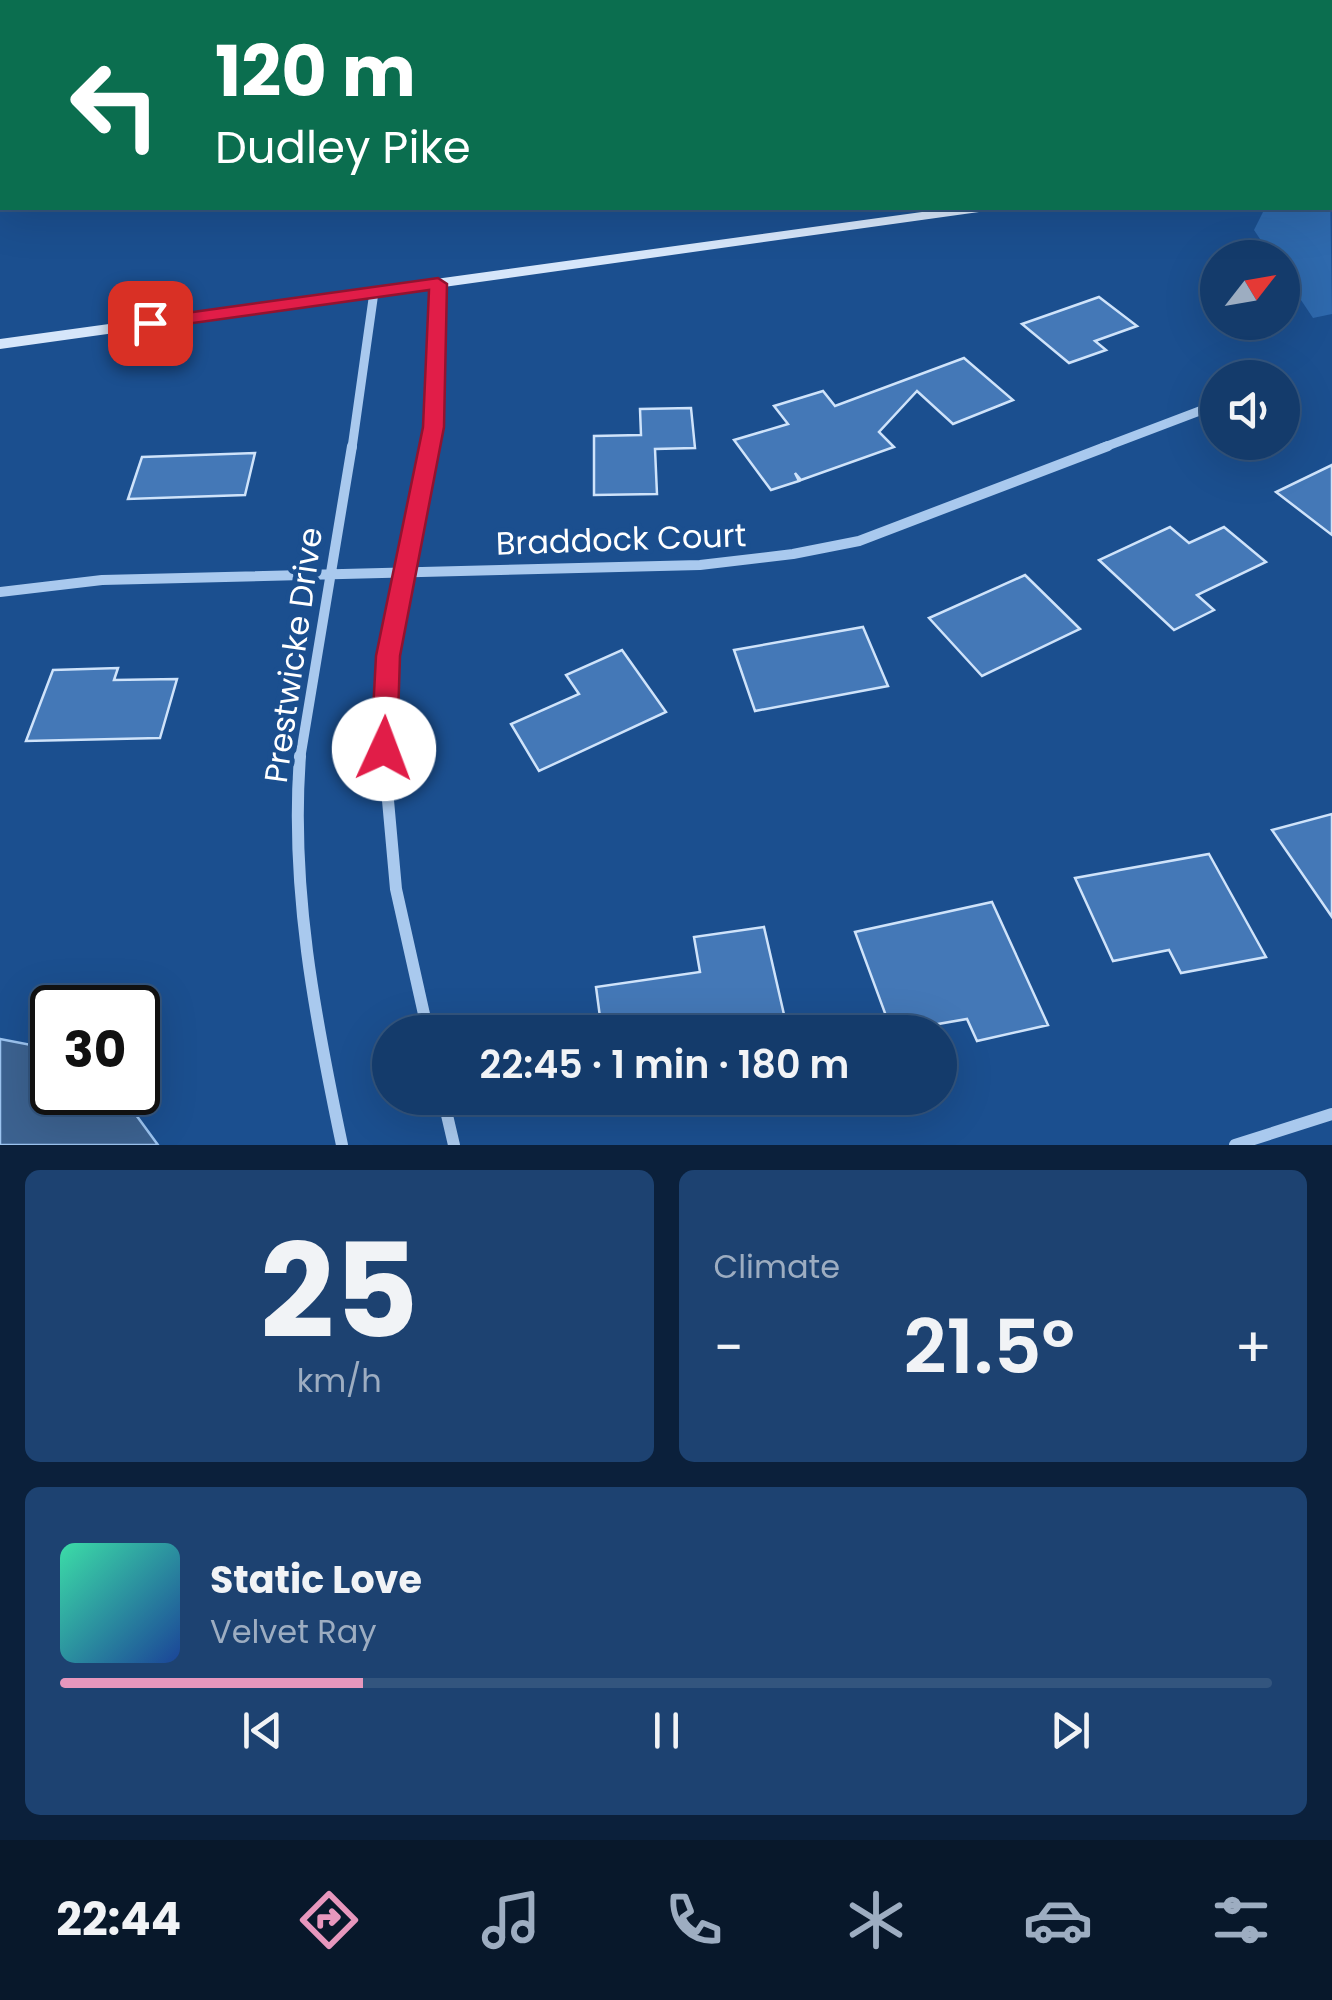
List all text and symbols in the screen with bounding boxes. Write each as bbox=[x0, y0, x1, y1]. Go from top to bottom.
text: 120 m bbox=[215, 22, 416, 121]
icon: left bbox=[50, 40, 180, 170]
text: Dudley Pike bbox=[215, 116, 471, 179]
north arrow bbox=[1200, 240, 1300, 340]
map controls bbox=[1200, 240, 1300, 460]
pin bbox=[108, 281, 193, 366]
icon: arrive bbox=[123, 296, 178, 351]
button: sound bbox=[1200, 360, 1300, 460]
street label: Braddock Court bbox=[495, 512, 747, 566]
street label: Prestwicke Drive bbox=[253, 524, 333, 786]
position arrow bbox=[332, 697, 436, 801]
speed limit sign: 30 bbox=[30, 985, 160, 1115]
text: 22:45 · 1 min · 180 m bbox=[480, 1038, 849, 1091]
text: 25 bbox=[260, 1200, 419, 1383]
text: Climate bbox=[714, 1244, 840, 1289]
text: 21.5° bbox=[903, 1294, 1075, 1399]
text: − bbox=[714, 1309, 744, 1386]
text: + bbox=[1234, 1309, 1272, 1386]
text: km/h bbox=[297, 1358, 382, 1403]
text: Static Love bbox=[210, 1553, 422, 1606]
text: Velvet Ray bbox=[210, 1609, 376, 1654]
icon: previous bbox=[235, 1703, 290, 1758]
icon: pause bbox=[639, 1703, 694, 1758]
icon: next bbox=[1043, 1703, 1098, 1758]
icon: directions bbox=[294, 1885, 364, 1955]
icon: music bbox=[476, 1885, 546, 1955]
icon: phone bbox=[659, 1885, 729, 1955]
icon: climate bbox=[841, 1885, 911, 1955]
icon: car bbox=[1023, 1885, 1093, 1955]
icon: filters bbox=[1206, 1885, 1276, 1955]
text: 22:44 bbox=[56, 1888, 181, 1951]

